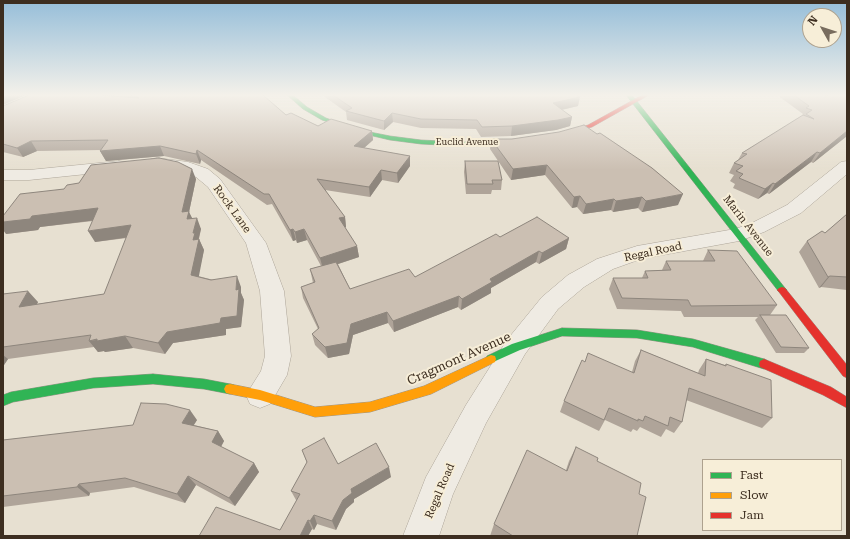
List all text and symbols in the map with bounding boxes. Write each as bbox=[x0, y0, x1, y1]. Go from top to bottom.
north arrow bbox=[802, 8, 842, 48]
text: N bbox=[805, 13, 821, 28]
street label: Euclid Avenue bbox=[436, 137, 498, 147]
street label: Rock Lane bbox=[210, 182, 254, 236]
street label: Marin Avenue bbox=[720, 193, 776, 259]
street label: Regal Road bbox=[623, 239, 683, 265]
street label: Cragmont Avenue bbox=[405, 329, 513, 389]
legend bbox=[702, 459, 842, 531]
street label: Regal Road bbox=[422, 461, 458, 521]
text: Fast bbox=[740, 468, 763, 482]
text: Slow bbox=[740, 488, 768, 502]
text: Jam bbox=[740, 508, 764, 522]

